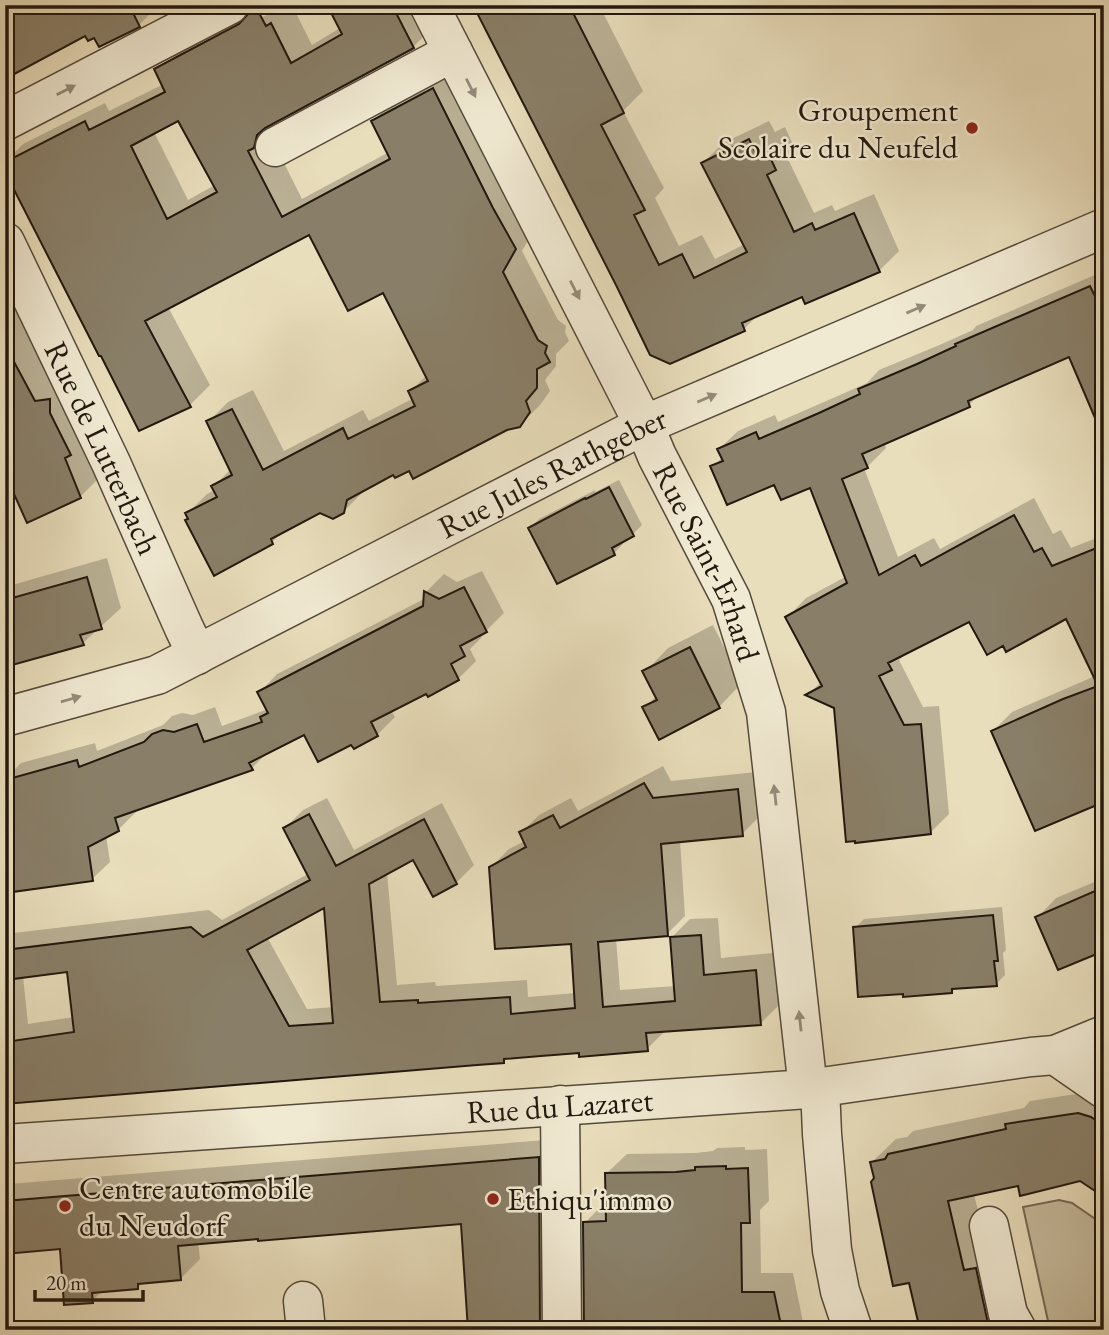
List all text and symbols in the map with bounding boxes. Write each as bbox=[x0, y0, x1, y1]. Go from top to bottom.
one-way arrow bbox=[466, 78, 477, 98]
one-way arrow bbox=[56, 84, 76, 96]
place label: Groupement Scolaire du Neufeld bbox=[718, 89, 959, 168]
marker: Groupement Scolaire du Neufeld bbox=[964, 120, 980, 136]
one-way arrow bbox=[569, 280, 581, 300]
one-way arrow bbox=[906, 303, 927, 314]
street label: Rue de Lutterbach bbox=[35, 334, 170, 561]
one-way arrow bbox=[697, 392, 717, 404]
street label: Rue Jules Rathgeber bbox=[431, 397, 673, 548]
street label: Rue Saint-Erhard bbox=[643, 455, 770, 667]
one-way arrow bbox=[60, 693, 82, 704]
one-way arrow bbox=[769, 784, 780, 806]
one-way arrow bbox=[794, 1010, 805, 1032]
street label: Rue du Lazaret bbox=[465, 1079, 654, 1133]
place label: Centre automobile du Neudorf bbox=[79, 1167, 311, 1246]
place label: Ethiqu'immo bbox=[507, 1178, 672, 1220]
marker: Ethiqu'immo bbox=[485, 1191, 501, 1207]
marker: Centre automobile du Neudorf bbox=[57, 1198, 73, 1214]
scale bar bbox=[35, 1258, 144, 1302]
text: 20 m bbox=[46, 1269, 87, 1296]

